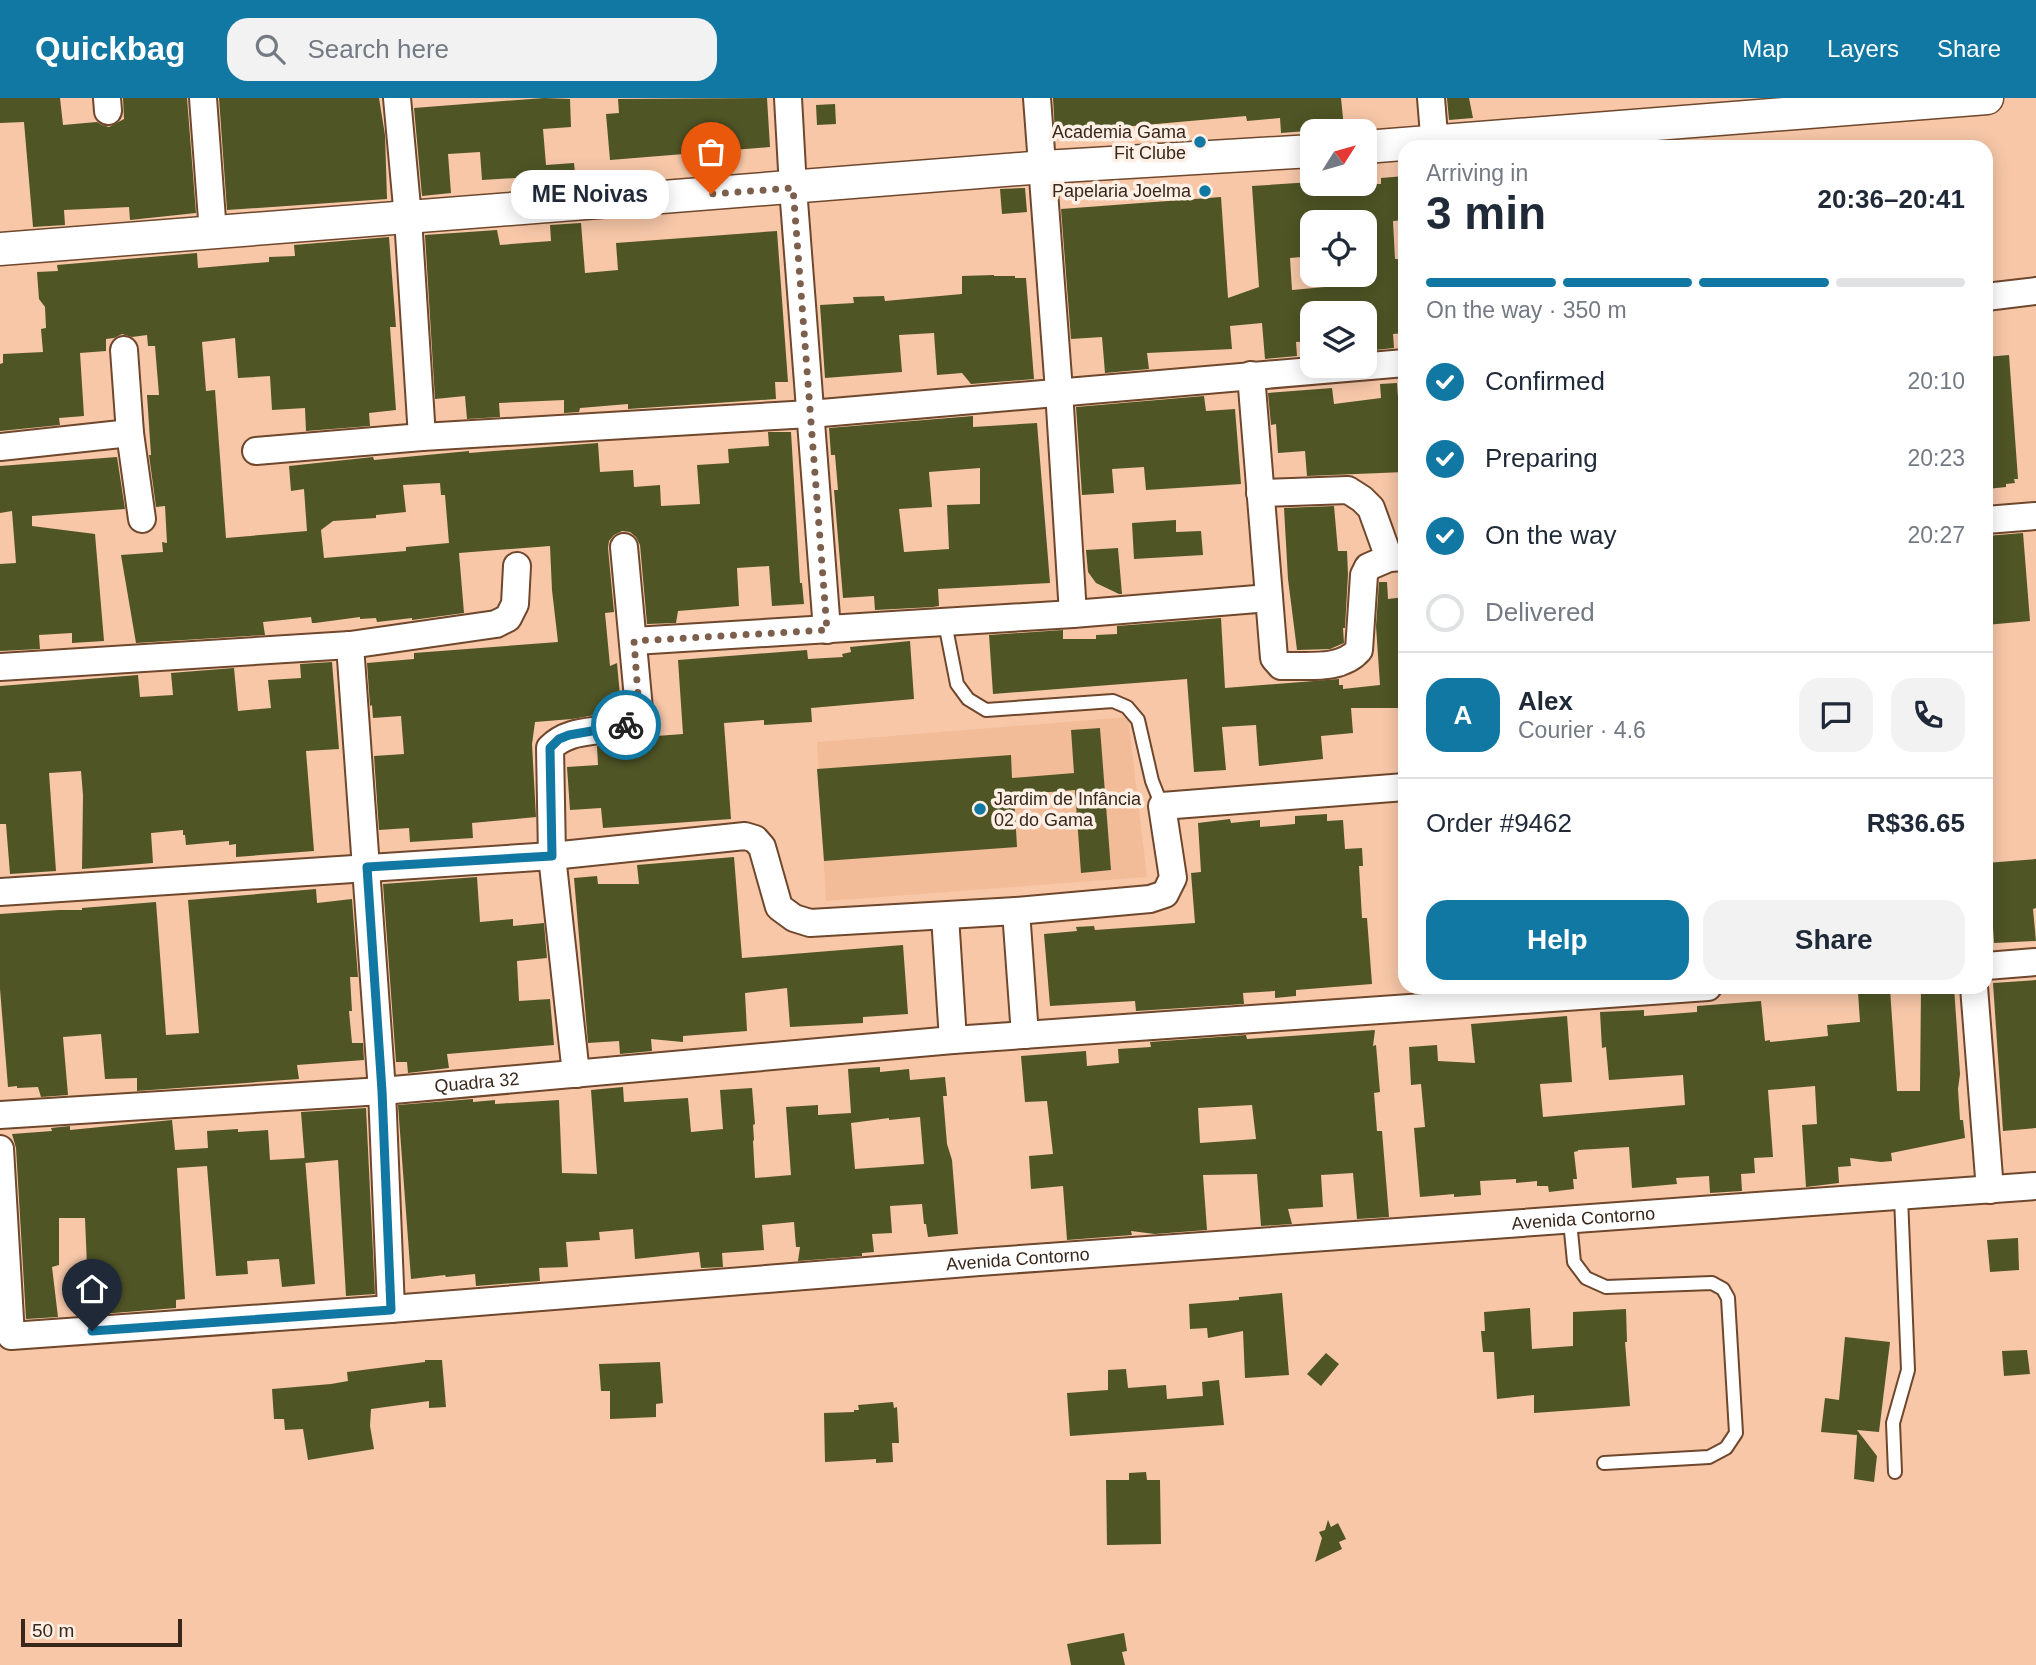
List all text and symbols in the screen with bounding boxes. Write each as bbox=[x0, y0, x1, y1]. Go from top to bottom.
search box bbox=[227, 18, 717, 81]
text: Quickbag bbox=[35, 30, 185, 67]
icon: search bbox=[251, 30, 289, 68]
text: Search here bbox=[307, 34, 449, 64]
text: Map bbox=[1742, 35, 1789, 62]
text: Layers bbox=[1827, 35, 1899, 62]
text: Share bbox=[1937, 35, 2001, 62]
north arrow bbox=[1300, 119, 1377, 196]
map controls bbox=[1300, 119, 1377, 378]
pin bbox=[681, 122, 741, 194]
place label: Academia Gama Fit Clube bbox=[1052, 122, 1187, 163]
icon: bag bbox=[692, 133, 730, 171]
marker: Academia Gama Fit Clube bbox=[1192, 134, 1208, 150]
text: Arriving in bbox=[1426, 160, 1528, 186]
callout: ME Noivas bbox=[512, 170, 669, 218]
text: ME Noivas bbox=[532, 181, 648, 207]
place label: Papelaria Joelma bbox=[1052, 181, 1192, 201]
marker: Papelaria Joelma bbox=[1197, 183, 1213, 199]
text: 20:36–20:41 bbox=[1818, 184, 1965, 214]
text: 3 min bbox=[1426, 187, 1546, 239]
button: locate bbox=[1300, 210, 1377, 287]
text: On the way · 350 m bbox=[1426, 297, 1627, 323]
button: layers bbox=[1300, 301, 1377, 378]
icon: check bbox=[1426, 363, 1464, 401]
text: Confirmed bbox=[1485, 366, 1605, 396]
text: 20:10 bbox=[1907, 368, 1965, 394]
icon: check bbox=[1426, 440, 1464, 478]
text: Preparing bbox=[1485, 443, 1598, 473]
text: 20:23 bbox=[1907, 445, 1965, 471]
icon: check bbox=[1426, 517, 1464, 555]
text: On the way bbox=[1485, 520, 1617, 550]
text: 20:27 bbox=[1907, 522, 1965, 548]
text: Delivered bbox=[1485, 597, 1595, 627]
button: chat bbox=[1799, 678, 1873, 752]
button: phone bbox=[1891, 678, 1965, 752]
text: Alex bbox=[1518, 686, 1573, 716]
courier bbox=[591, 690, 661, 760]
text: A bbox=[1454, 700, 1472, 730]
icon: bike bbox=[607, 706, 645, 744]
text: Courier · 4.6 bbox=[1518, 717, 1646, 743]
place label: Jardim de Infância 02 do Gama bbox=[994, 789, 1142, 830]
marker: Jardim de Infância 02 do Gama bbox=[972, 801, 988, 817]
text: Order #9462 bbox=[1426, 808, 1572, 838]
text: R$36.65 bbox=[1867, 808, 1965, 838]
button: Help bbox=[1426, 900, 1689, 980]
button: Share bbox=[1703, 900, 1965, 980]
street label: Quadra 32 bbox=[434, 1069, 520, 1096]
street label: Avenida Contorno bbox=[1511, 1203, 1656, 1234]
street label: Avenida Contorno bbox=[945, 1244, 1090, 1275]
pin bbox=[62, 1259, 122, 1331]
icon: home bbox=[73, 1270, 111, 1308]
scale bar bbox=[21, 1616, 182, 1648]
text: 50 m bbox=[32, 1620, 74, 1641]

